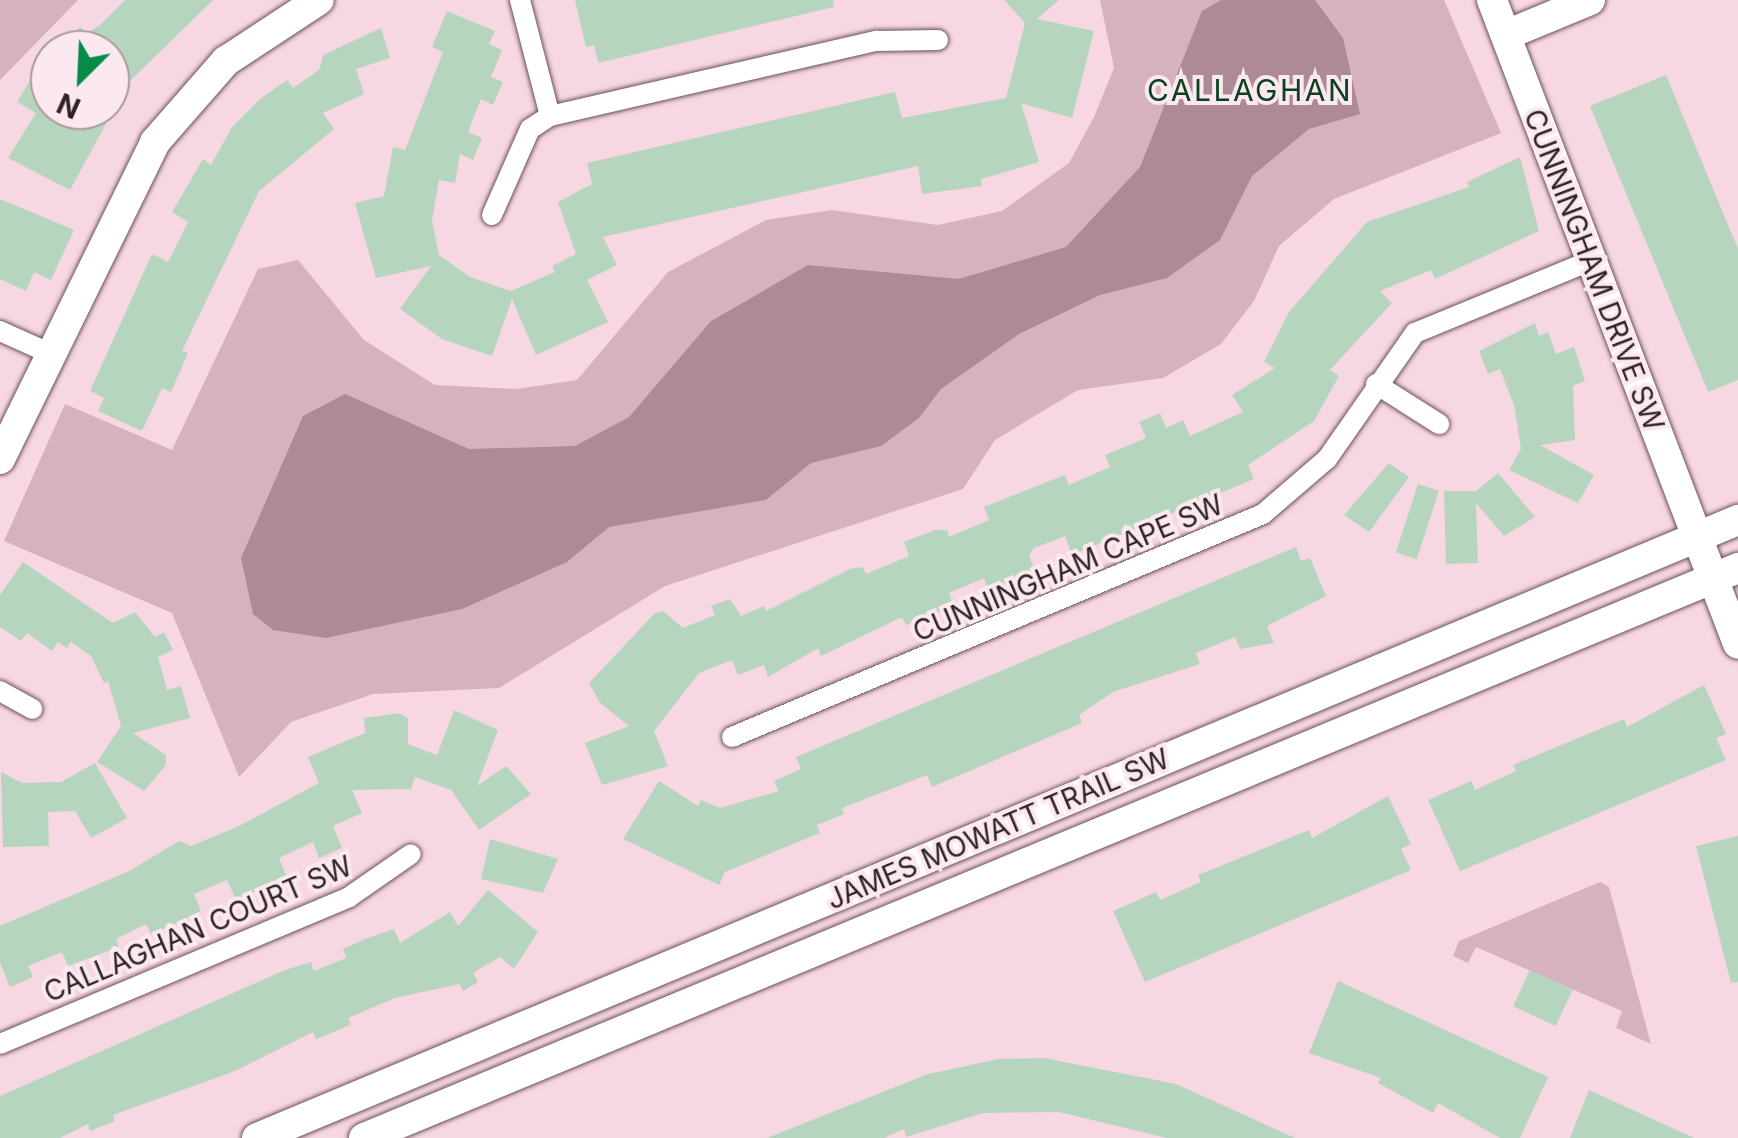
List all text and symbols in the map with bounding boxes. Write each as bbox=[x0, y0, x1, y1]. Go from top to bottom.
north arrow bbox=[30, 30, 130, 130]
district label: CALLAGHAN bbox=[1147, 72, 1353, 108]
text: N bbox=[52, 86, 85, 125]
street label: CUNNINGHAM DRIVE SW bbox=[1517, 105, 1671, 435]
street label: CUNNINGHAM CAPE SW bbox=[908, 487, 1228, 649]
street label: JAMES MOWATT TRAIL SW bbox=[822, 742, 1174, 916]
street label: CALLAGHAN COURT SW bbox=[39, 849, 357, 1009]

